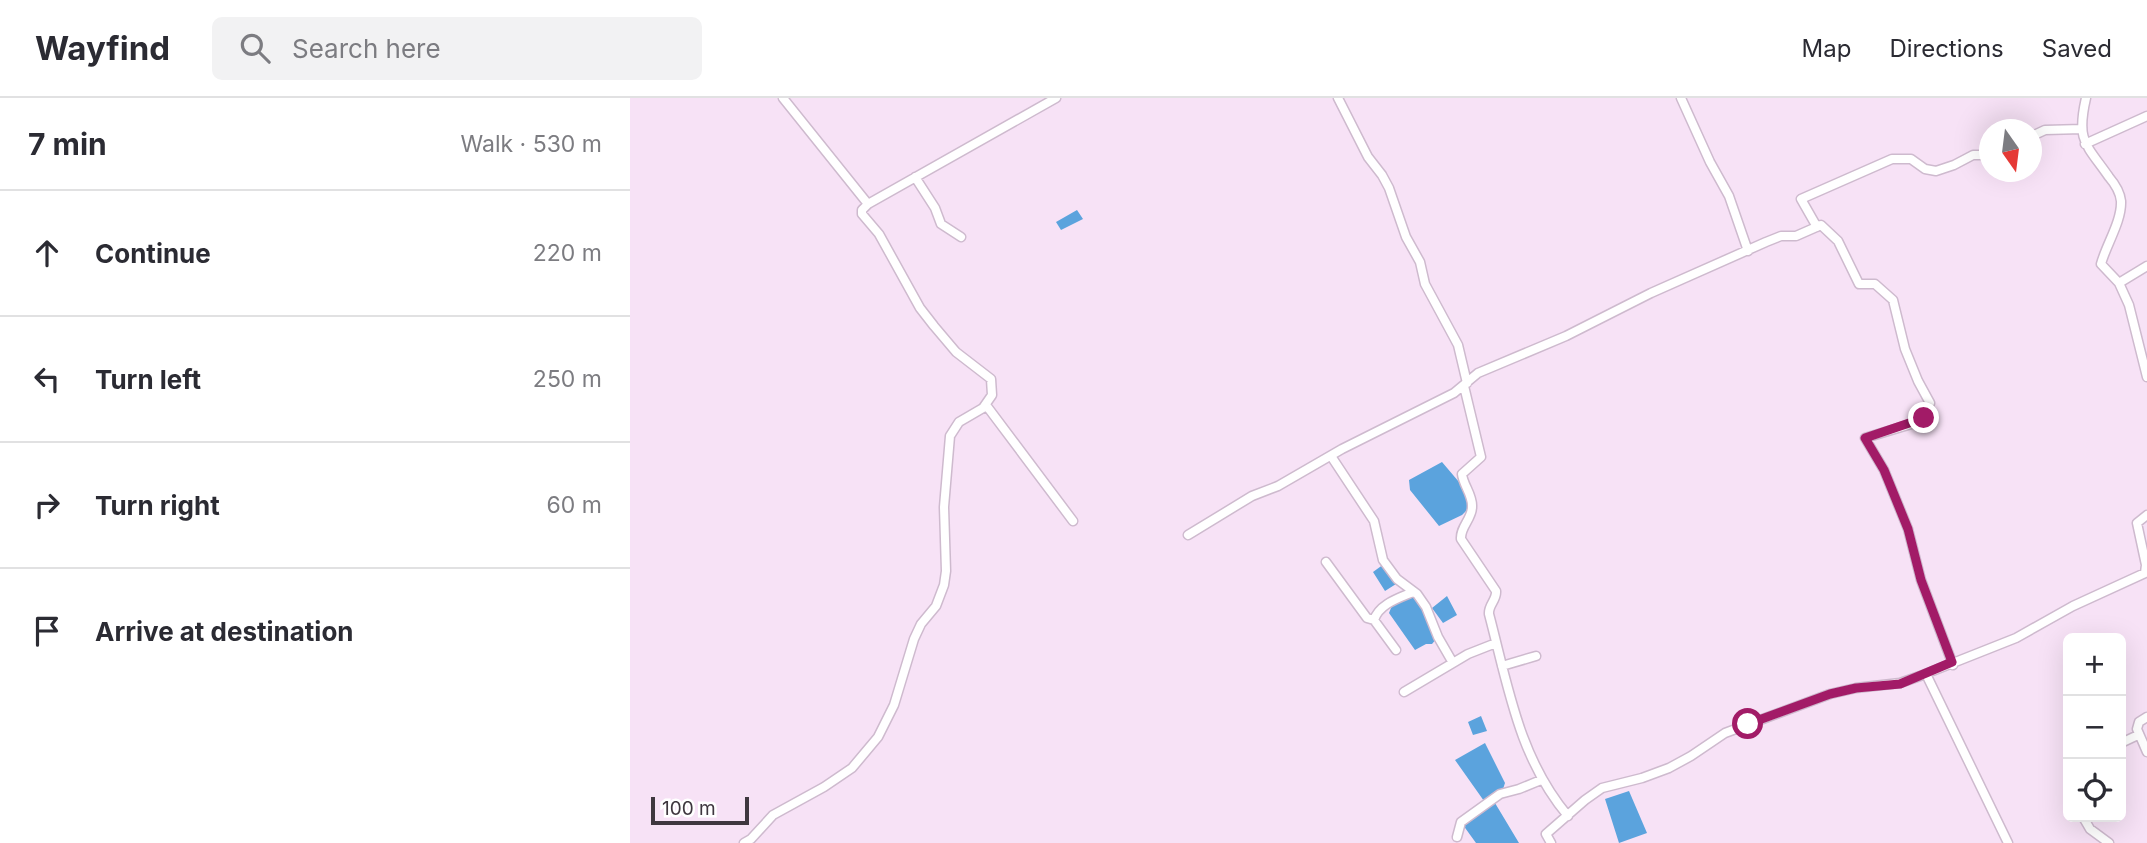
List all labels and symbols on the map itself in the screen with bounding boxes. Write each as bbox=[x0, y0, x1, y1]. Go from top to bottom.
north arrow bbox=[1979, 119, 2042, 182]
route end bbox=[1908, 402, 1939, 433]
route start bbox=[1732, 708, 1763, 739]
scale bar bbox=[651, 794, 749, 826]

